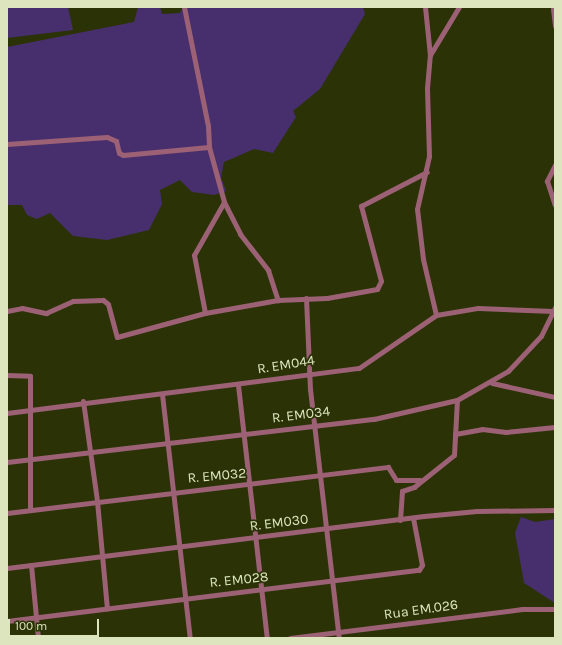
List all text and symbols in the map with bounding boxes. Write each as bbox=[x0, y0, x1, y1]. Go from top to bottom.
street label: R. EM044 bbox=[256, 352, 316, 378]
street label: R. EM034 bbox=[271, 403, 331, 427]
street label: R. EM032 bbox=[187, 465, 247, 487]
street label: R. EM030 bbox=[249, 511, 309, 535]
street label: R. EM028 bbox=[209, 569, 269, 591]
street label: Rua EM.026 bbox=[383, 596, 459, 624]
scale bar bbox=[10, 611, 101, 637]
text: 100 m bbox=[15, 619, 47, 633]

